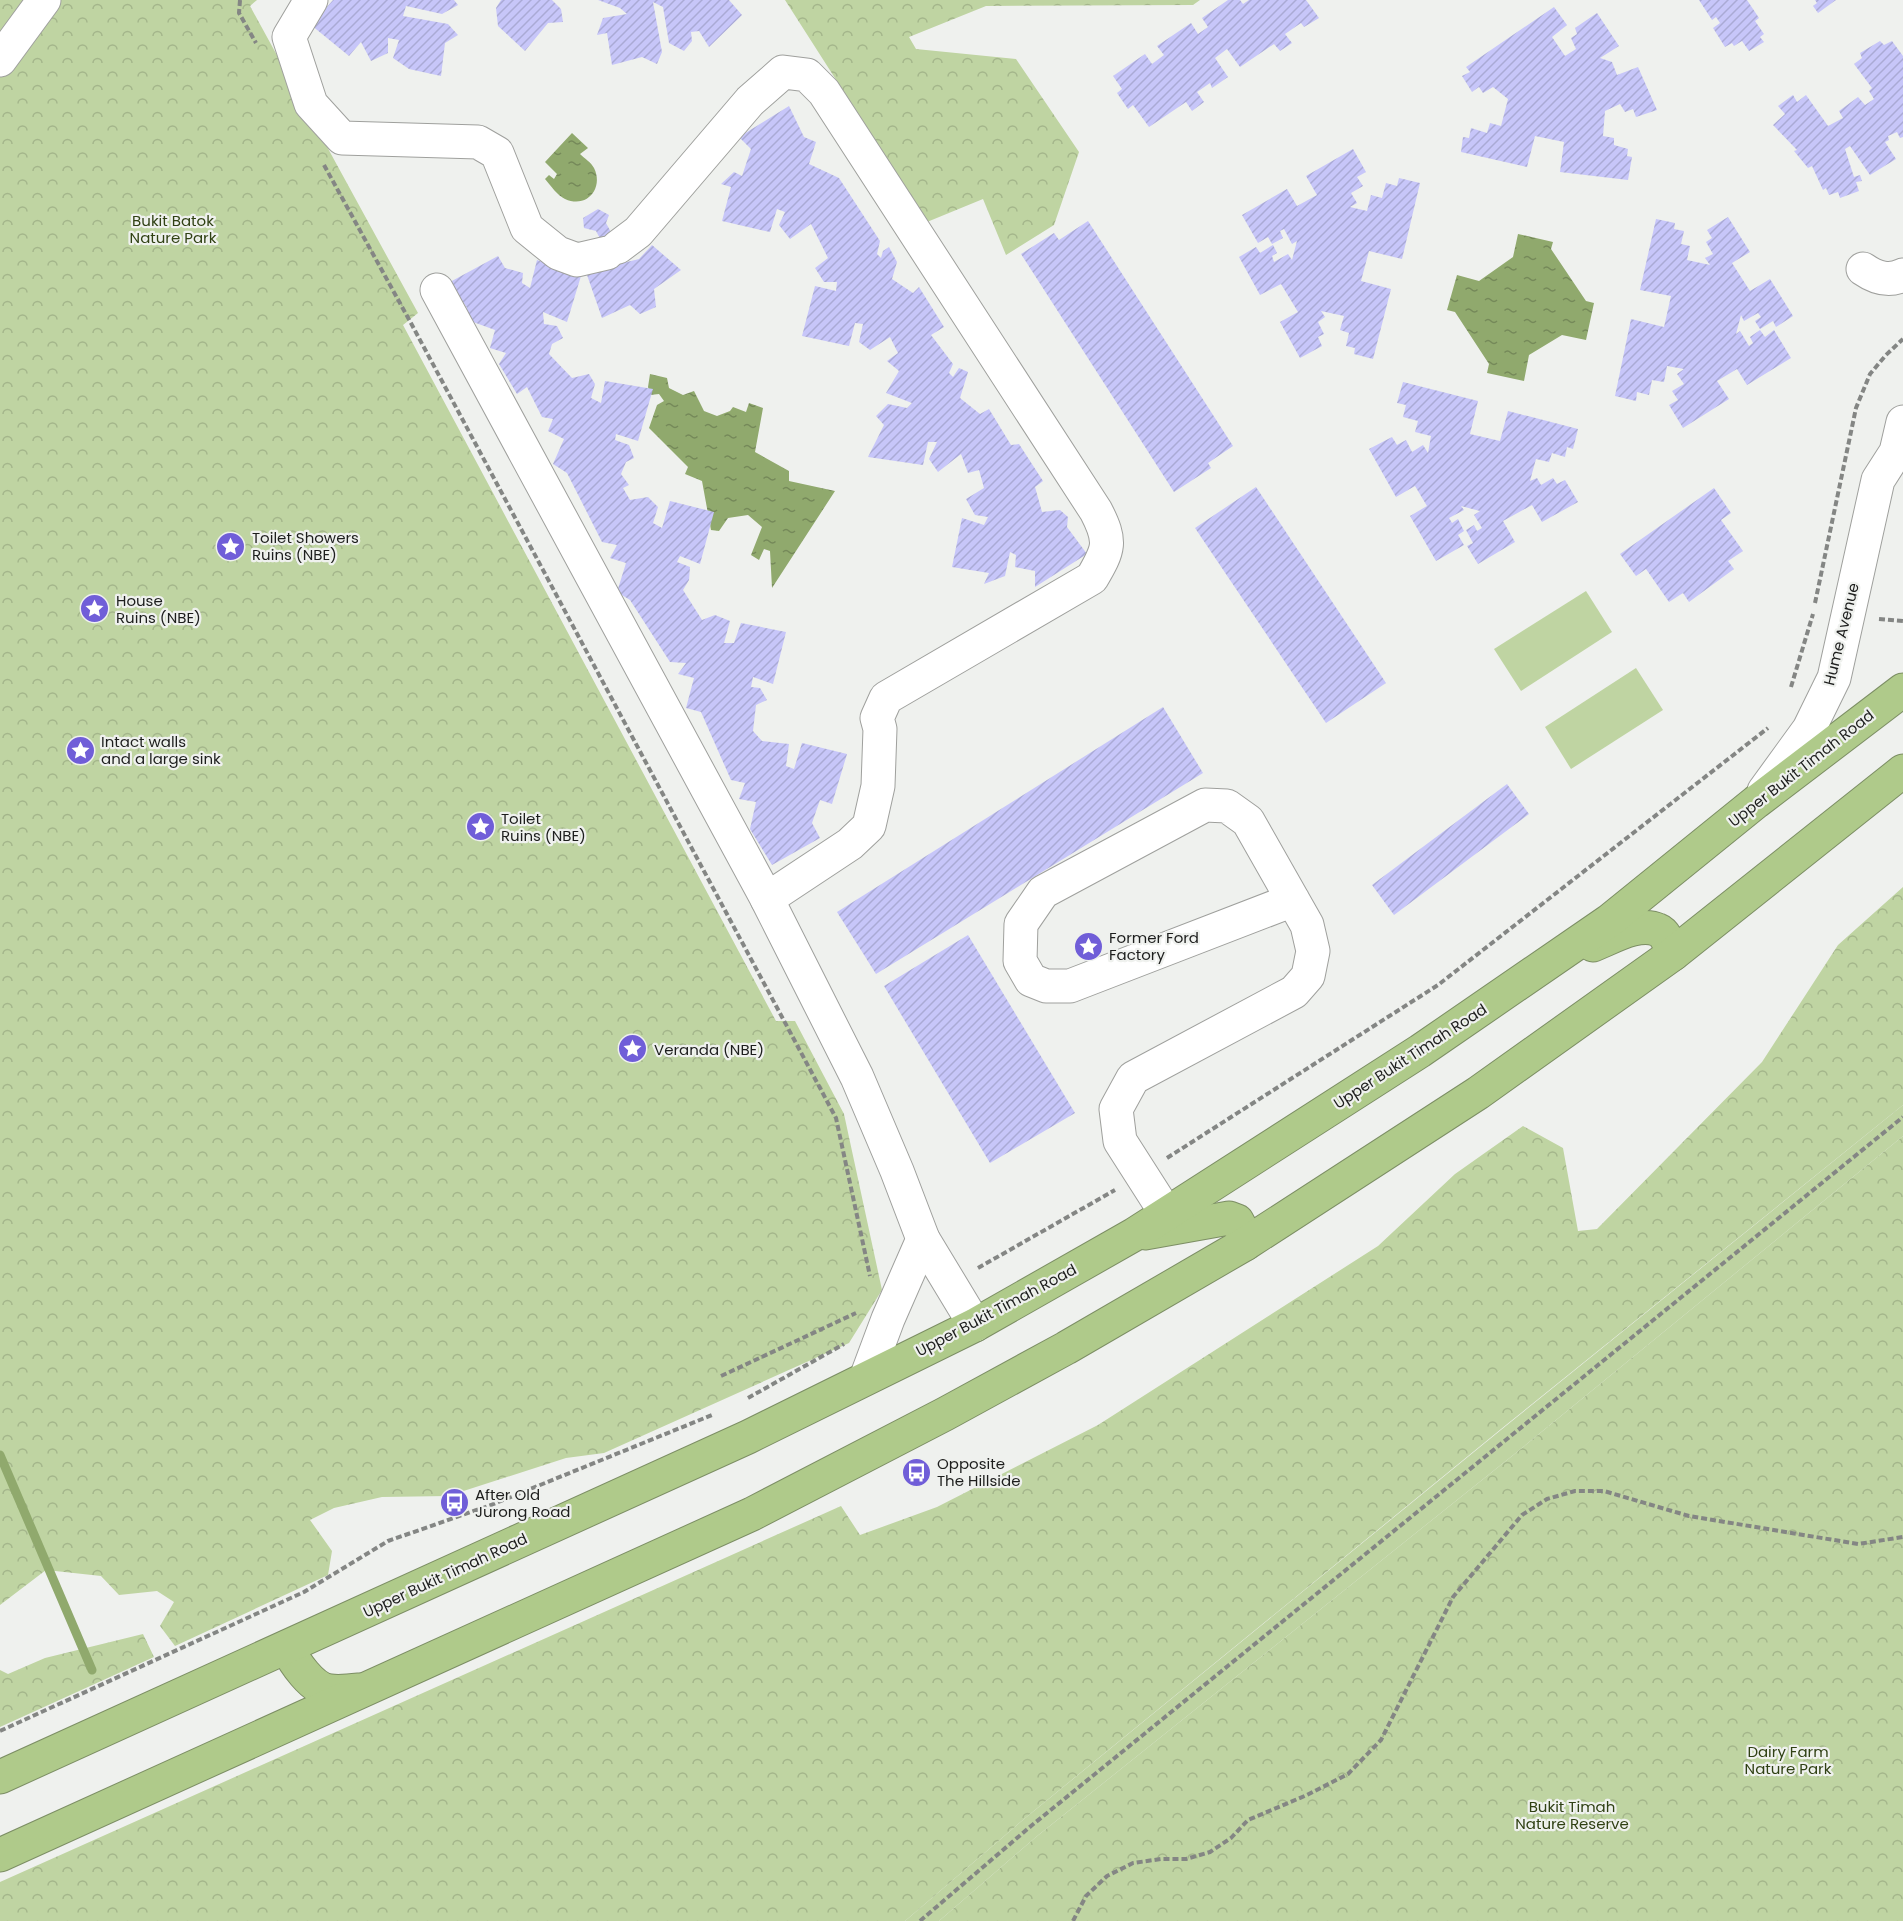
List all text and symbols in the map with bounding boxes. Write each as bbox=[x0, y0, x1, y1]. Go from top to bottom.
park label: Bukit Batok Nature Park bbox=[130, 210, 217, 248]
place label: Toilet Showers Ruins (NBE) bbox=[252, 527, 359, 565]
place icon: Toilet Showers Ruins (NBE) bbox=[215, 530, 247, 562]
street label: Hume Avenue bbox=[1818, 580, 1864, 688]
place label: House Ruins (NBE) bbox=[116, 590, 201, 628]
place icon: House Ruins (NBE) bbox=[79, 593, 111, 625]
street label: Upper Bukit Timah Road bbox=[1724, 705, 1878, 831]
place label: Intact walls and a large sink bbox=[101, 731, 221, 769]
place icon: Intact walls and a large sink bbox=[64, 734, 96, 766]
place label: Toilet Ruins (NBE) bbox=[501, 808, 586, 846]
place icon: Toilet Ruins (NBE) bbox=[464, 811, 496, 843]
place label: Former Ford Factory bbox=[1109, 927, 1199, 965]
place icon: Former Ford Factory bbox=[1072, 930, 1104, 962]
street label: Upper Bukit Timah Road bbox=[1329, 998, 1491, 1114]
place icon: Veranda (NBE) bbox=[617, 1033, 649, 1065]
place label: Veranda (NBE) bbox=[654, 1039, 764, 1060]
street label: Upper Bukit Timah Road bbox=[912, 1259, 1080, 1361]
place label: Opposite The Hillside bbox=[937, 1453, 1020, 1491]
bus stop icon: Opposite The Hillside bbox=[900, 1456, 932, 1488]
place label: After Old Jurong Road bbox=[475, 1484, 571, 1522]
bus stop icon: After Old Jurong Road bbox=[438, 1487, 470, 1519]
street label: Upper Bukit Timah Road bbox=[359, 1528, 531, 1622]
park label: Dairy Farm Nature Park bbox=[1745, 1741, 1832, 1779]
park label: Bukit Timah Nature Reserve bbox=[1515, 1796, 1629, 1834]

